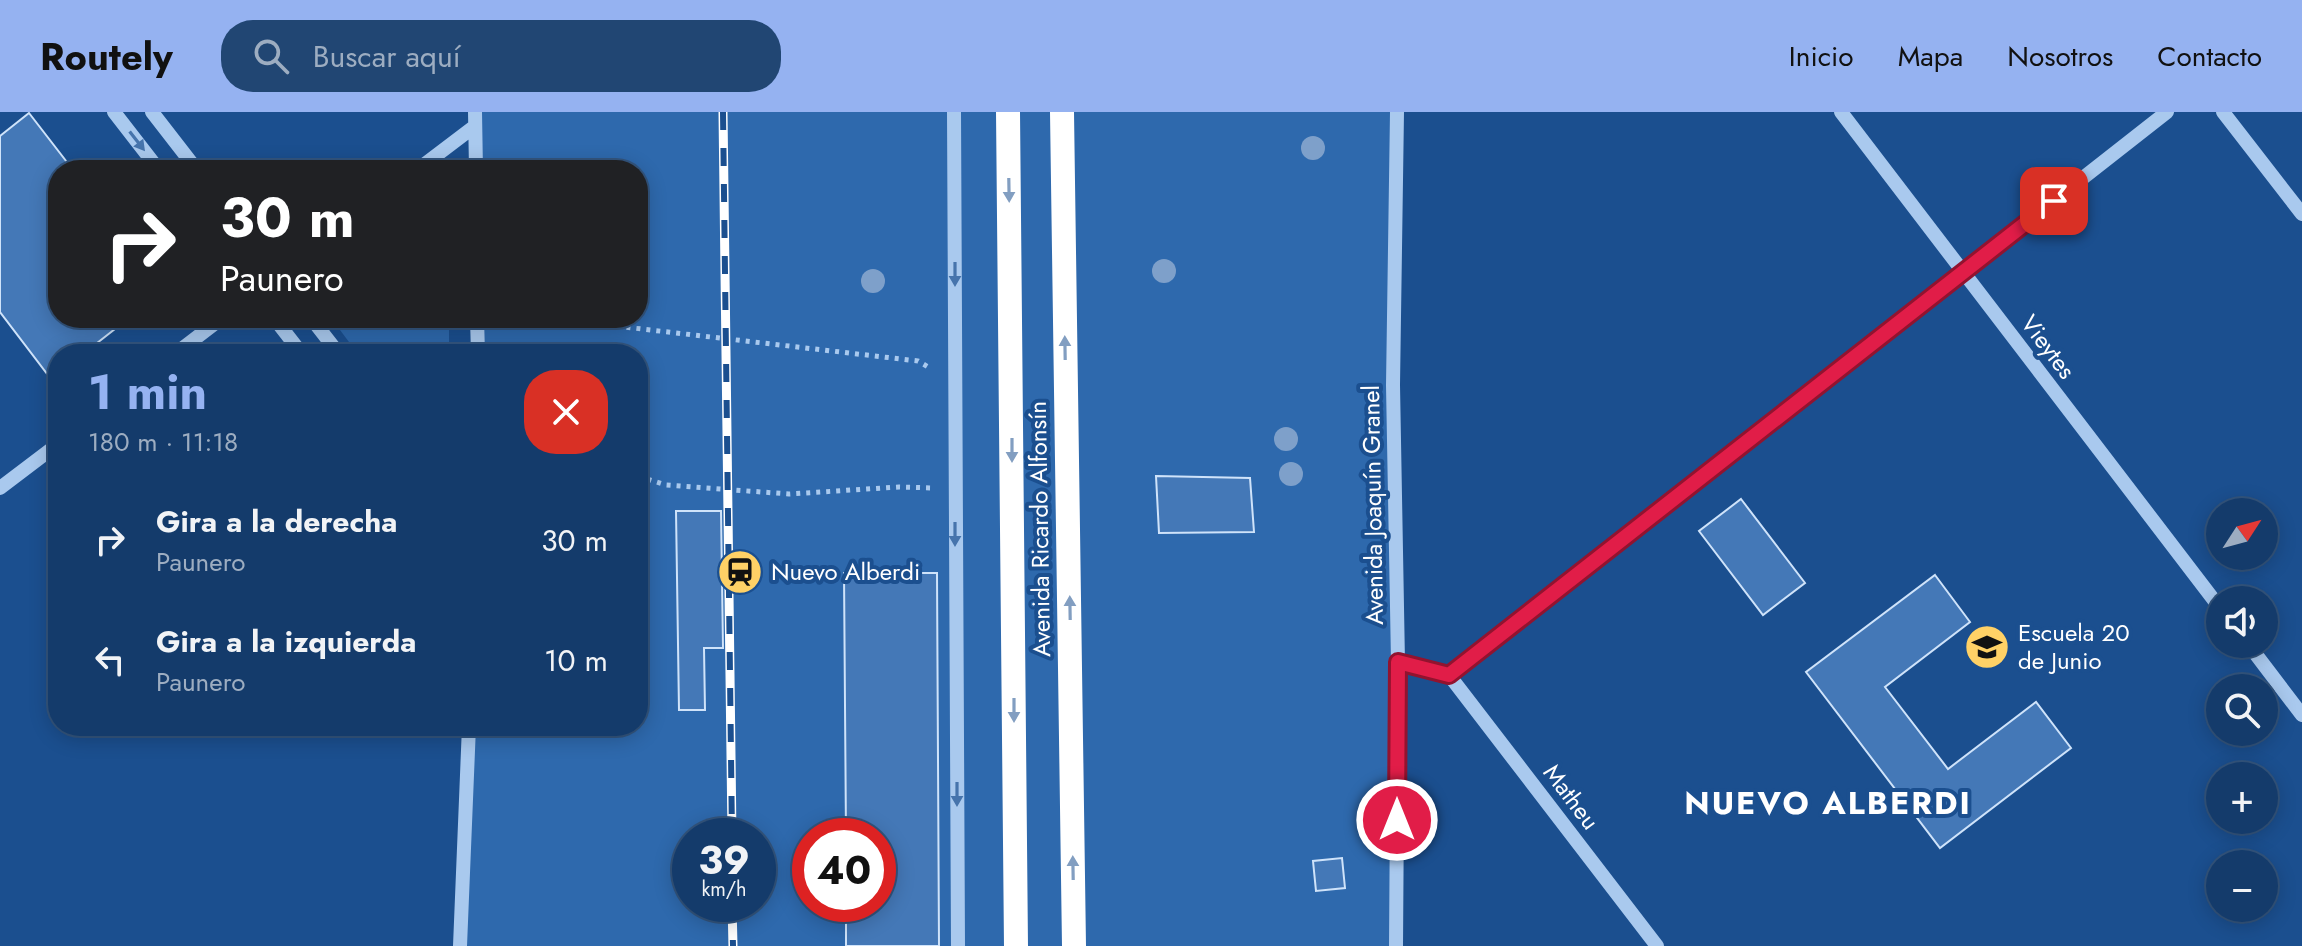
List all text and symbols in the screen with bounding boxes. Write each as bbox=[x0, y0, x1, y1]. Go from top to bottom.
search box bbox=[221, 20, 781, 92]
text: Routely bbox=[40, 29, 173, 84]
icon: search bbox=[249, 34, 293, 78]
text: Buscar aquí bbox=[313, 35, 461, 78]
text: Inicio bbox=[1789, 36, 1854, 77]
text: Mapa bbox=[1898, 36, 1963, 77]
text: Nosotros bbox=[2007, 36, 2113, 77]
text: Contacto bbox=[2157, 36, 2262, 77]
one-way arrow bbox=[128, 131, 144, 151]
pin bbox=[2020, 167, 2088, 235]
text: 30 m bbox=[220, 177, 355, 258]
one-way arrow bbox=[1003, 178, 1015, 203]
icon: arrive bbox=[2032, 179, 2076, 223]
icon: right bbox=[88, 192, 192, 296]
text: Paunero bbox=[220, 252, 344, 304]
one-way arrow bbox=[949, 262, 961, 287]
street label: Vieytes bbox=[2013, 307, 2084, 386]
one-way arrow bbox=[1059, 335, 1071, 360]
text: 1 min bbox=[88, 358, 207, 427]
button: close bbox=[524, 370, 608, 454]
street label: Avenida Joaquín Granel bbox=[1353, 385, 1392, 625]
street label: Avenida Ricardo Alfonsín bbox=[1020, 401, 1059, 657]
text: 180 m · 11:18 bbox=[88, 423, 238, 461]
one-way arrow bbox=[1006, 438, 1018, 463]
north arrow bbox=[2206, 498, 2278, 570]
map controls bbox=[2206, 498, 2278, 922]
text: Gira a la derecha bbox=[156, 500, 397, 543]
icon: right bbox=[88, 518, 132, 562]
text: 30 m bbox=[541, 519, 608, 562]
one-way arrow bbox=[949, 522, 961, 547]
text: Paunero bbox=[156, 543, 245, 581]
station icon: Nuevo Alberdi bbox=[716, 548, 764, 596]
place label: Nuevo Alberdi bbox=[771, 554, 920, 589]
button: sound bbox=[2206, 586, 2278, 658]
one-way arrow bbox=[1064, 595, 1076, 620]
place label: Escuela 20 de Junio bbox=[2018, 615, 2130, 678]
text: Gira a la izquierda bbox=[156, 620, 416, 663]
school or university icon: Escuela 20 de Junio bbox=[1963, 623, 2011, 671]
icon: left bbox=[88, 638, 132, 682]
text: 10 m bbox=[544, 639, 608, 682]
text: Paunero bbox=[156, 663, 245, 701]
button: search bbox=[2206, 674, 2278, 746]
one-way arrow bbox=[1008, 698, 1020, 723]
street label: Matheu bbox=[1535, 756, 1608, 837]
button: + bbox=[2206, 762, 2278, 834]
position arrow bbox=[1355, 778, 1439, 862]
district label: NUEVO ALBERDI bbox=[1684, 780, 1972, 826]
one-way arrow bbox=[951, 782, 963, 807]
speed limit sign: 40 bbox=[792, 818, 896, 922]
text: 39 bbox=[698, 831, 750, 889]
button: − bbox=[2206, 850, 2278, 922]
one-way arrow bbox=[1067, 855, 1079, 880]
text: km/h bbox=[701, 875, 747, 904]

